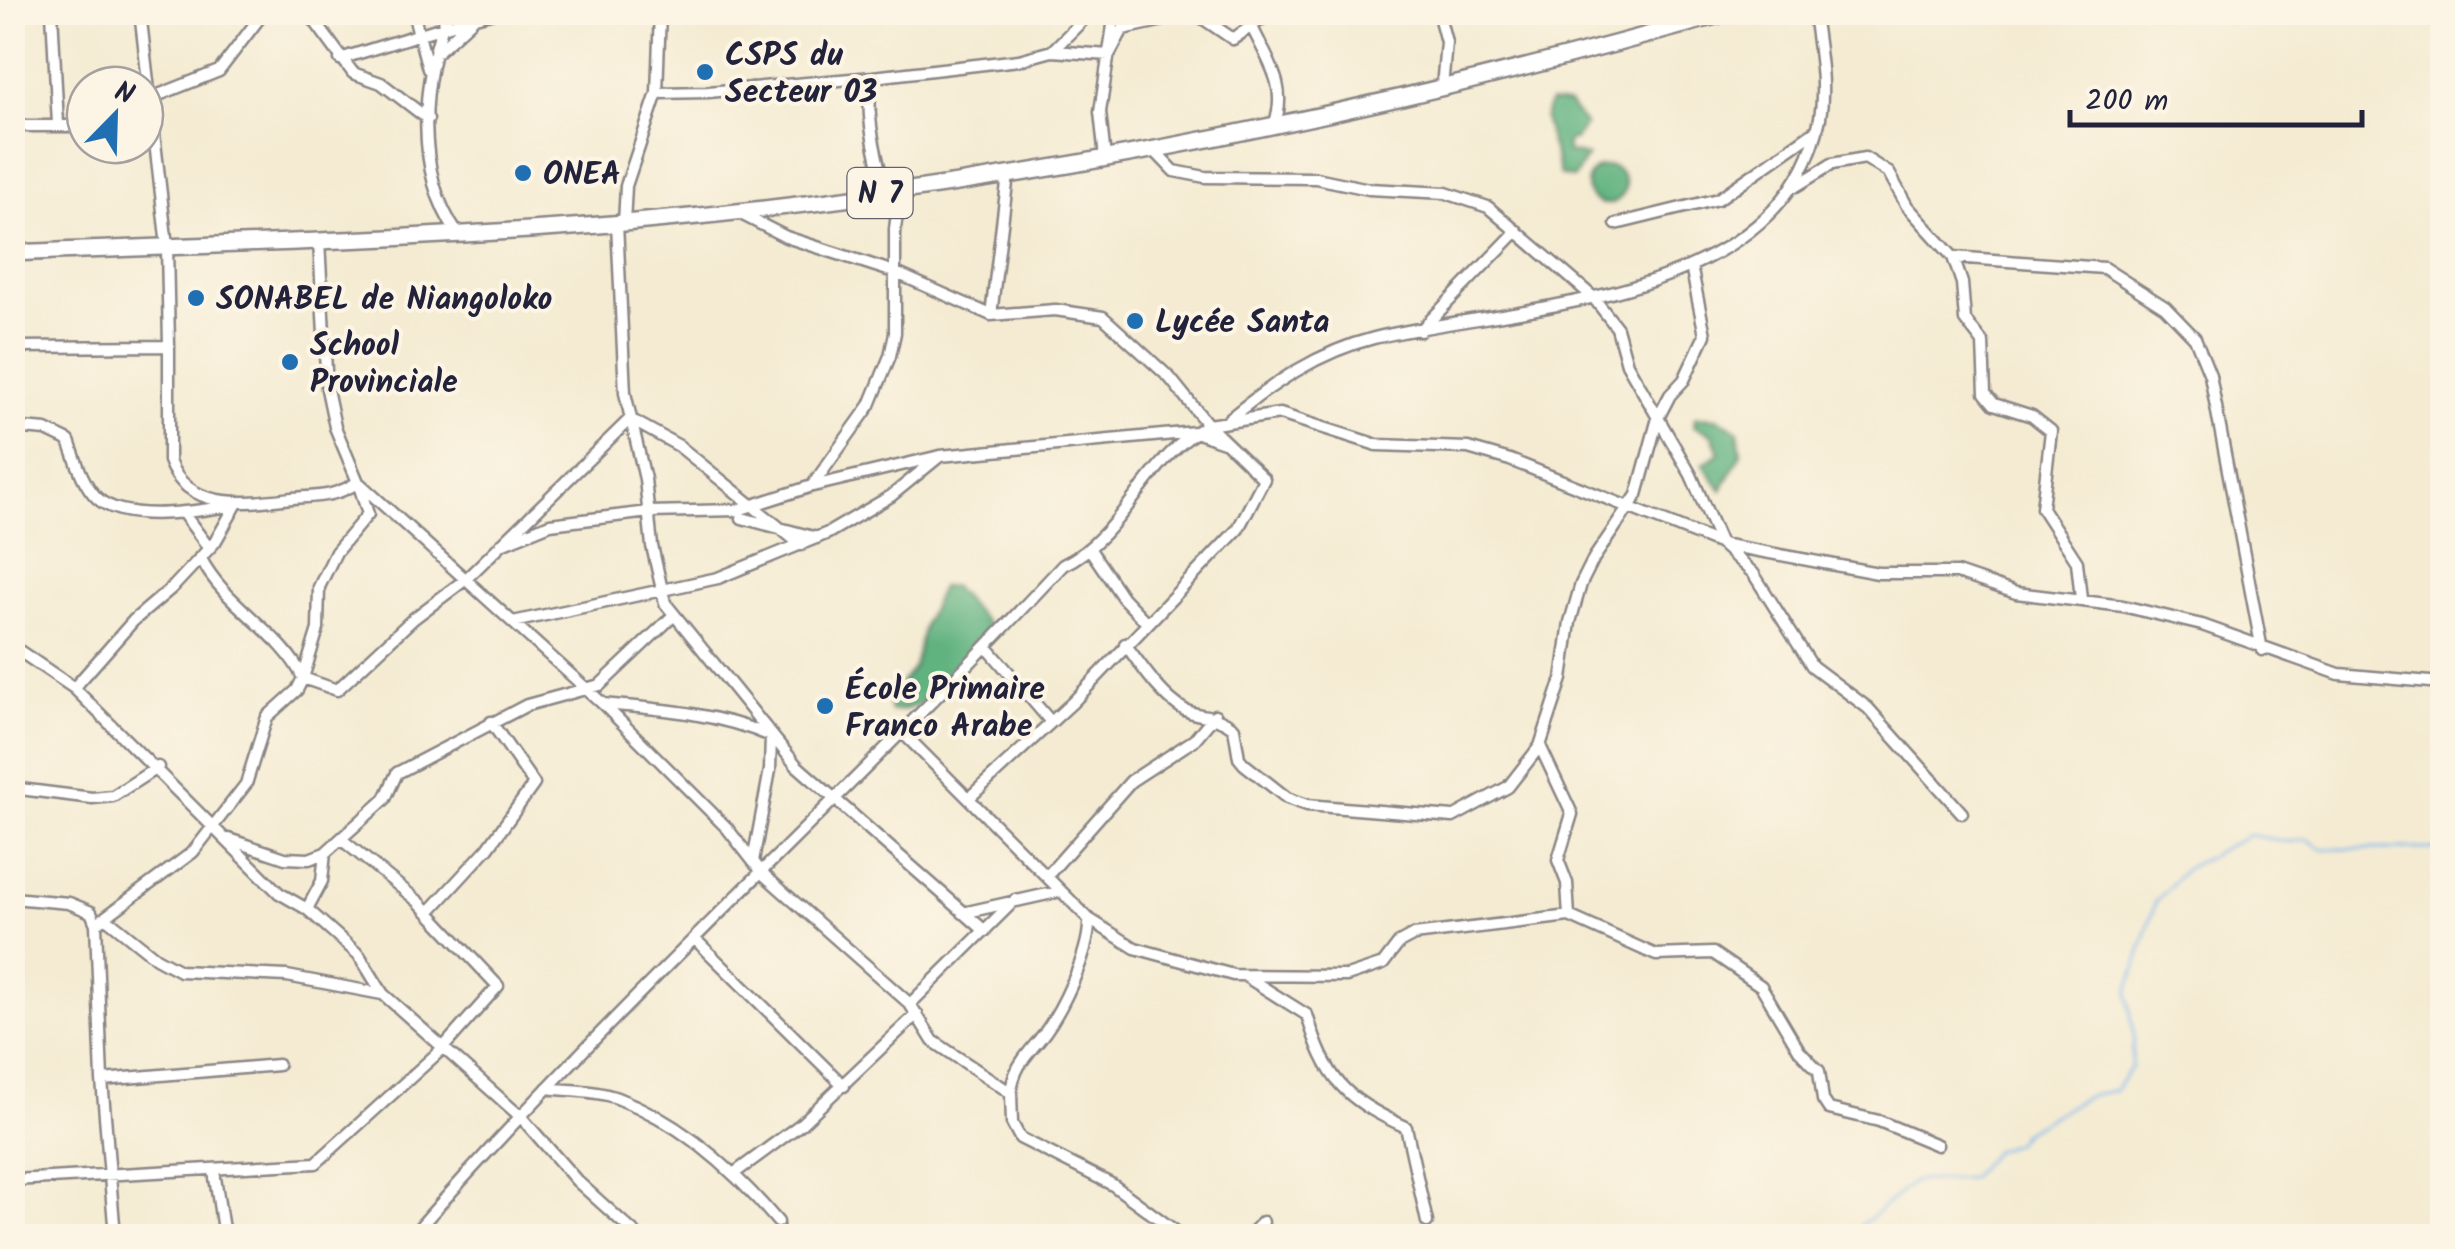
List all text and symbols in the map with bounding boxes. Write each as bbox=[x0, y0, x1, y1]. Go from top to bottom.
place label: CSPS du Secteur 03 bbox=[725, 31, 877, 119]
marker: CSPS du Secteur 03 bbox=[694, 61, 716, 83]
north arrow bbox=[65, 65, 165, 165]
scale bar bbox=[2070, 65, 2362, 127]
text: N bbox=[107, 70, 141, 119]
text: 200 m bbox=[2085, 78, 2168, 126]
place label: ONEA bbox=[543, 150, 621, 201]
marker: ONEA bbox=[512, 162, 534, 184]
road number: N 7 bbox=[848, 168, 912, 218]
place label: SONABEL de Niangoloko bbox=[216, 275, 552, 326]
marker: SONABEL de Niangoloko bbox=[185, 287, 207, 309]
place label: Lycée Santa bbox=[1155, 298, 1330, 349]
marker: Lycée Santa bbox=[1124, 310, 1146, 332]
place label: School Provinciale bbox=[310, 321, 458, 409]
marker: School Provinciale bbox=[279, 351, 301, 373]
place label: École Primaire Franco Arabe bbox=[845, 665, 1045, 753]
marker: École Primaire Franco Arabe bbox=[814, 695, 836, 717]

